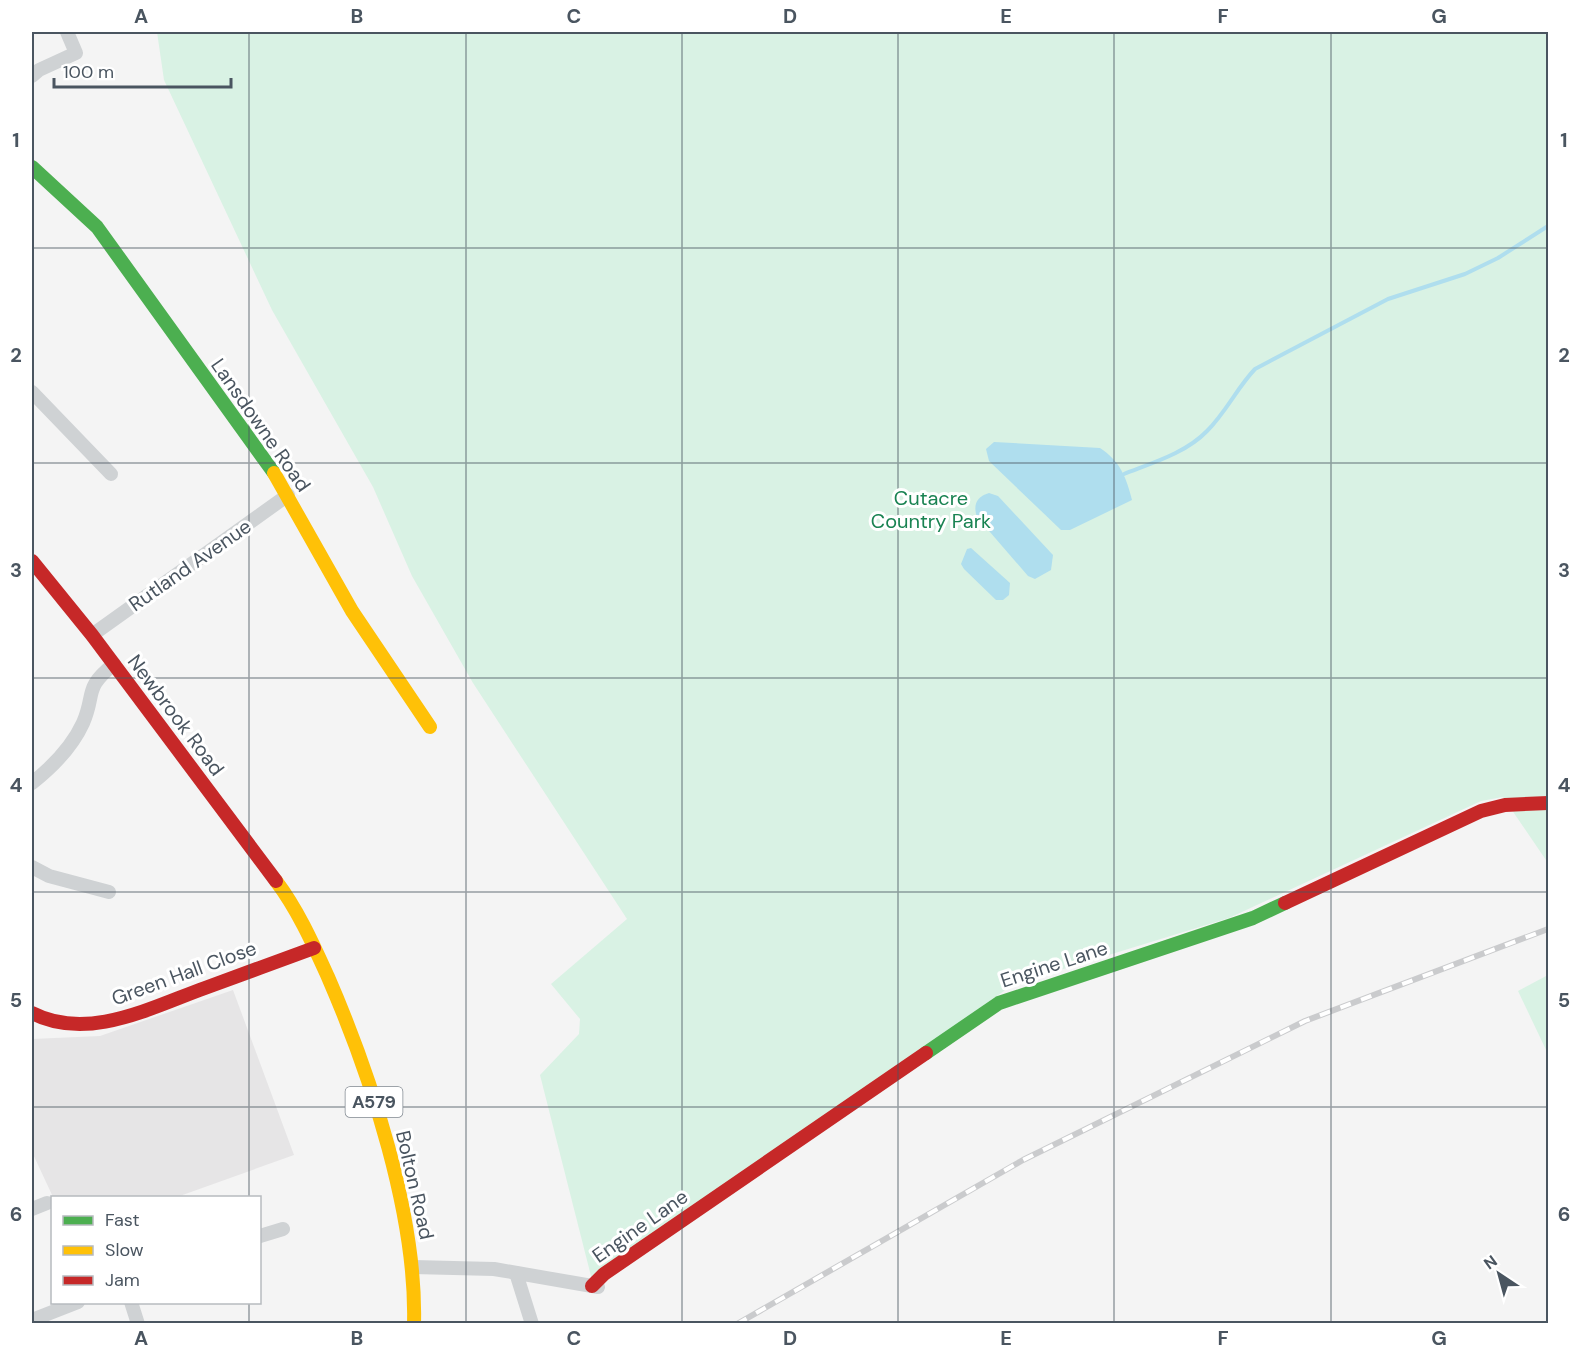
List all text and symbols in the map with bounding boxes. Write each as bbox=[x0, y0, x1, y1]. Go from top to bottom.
text: A bbox=[134, 3, 148, 29]
text: B bbox=[351, 3, 363, 29]
text: C bbox=[567, 3, 581, 29]
text: D bbox=[783, 3, 797, 29]
text: E bbox=[1000, 3, 1012, 29]
text: F bbox=[1217, 3, 1229, 29]
text: G bbox=[1431, 3, 1447, 29]
scale bar bbox=[54, 51, 231, 89]
text: 100 m bbox=[63, 60, 114, 84]
text: 1 bbox=[12, 127, 20, 153]
text: 1 bbox=[1560, 127, 1568, 153]
text: 2 bbox=[10, 342, 22, 368]
text: 2 bbox=[1558, 342, 1570, 368]
street label: Lansdowne Road bbox=[205, 353, 317, 497]
park label: Cutacre Country Park bbox=[871, 485, 991, 534]
street label: Rutland Avenue bbox=[124, 513, 256, 617]
text: 3 bbox=[10, 557, 22, 583]
text: 3 bbox=[1558, 557, 1570, 583]
street label: Newbrook Road bbox=[122, 649, 230, 781]
text: 4 bbox=[10, 772, 23, 798]
text: 4 bbox=[1558, 772, 1571, 798]
street label: Engine Lane bbox=[997, 934, 1111, 994]
street label: Green Hall Close bbox=[108, 935, 260, 1011]
text: 5 bbox=[10, 987, 22, 1013]
text: 5 bbox=[1558, 987, 1570, 1013]
road number: A579 bbox=[346, 1087, 403, 1117]
street label: Bolton Road bbox=[390, 1128, 440, 1242]
street label: Engine Lane bbox=[587, 1183, 693, 1269]
legend bbox=[51, 1196, 261, 1304]
text: 6 bbox=[10, 1201, 22, 1227]
text: 6 bbox=[1558, 1201, 1570, 1227]
text: Fast bbox=[105, 1208, 140, 1232]
text: Slow bbox=[105, 1238, 144, 1262]
north arrow bbox=[1469, 1244, 1529, 1304]
text: N bbox=[1480, 1250, 1501, 1274]
text: Jam bbox=[105, 1268, 140, 1292]
text: A bbox=[134, 1325, 148, 1351]
text: B bbox=[351, 1325, 363, 1351]
text: C bbox=[567, 1325, 581, 1351]
text: D bbox=[783, 1325, 797, 1351]
text: E bbox=[1000, 1325, 1012, 1351]
text: F bbox=[1217, 1325, 1229, 1351]
text: G bbox=[1431, 1325, 1447, 1351]

